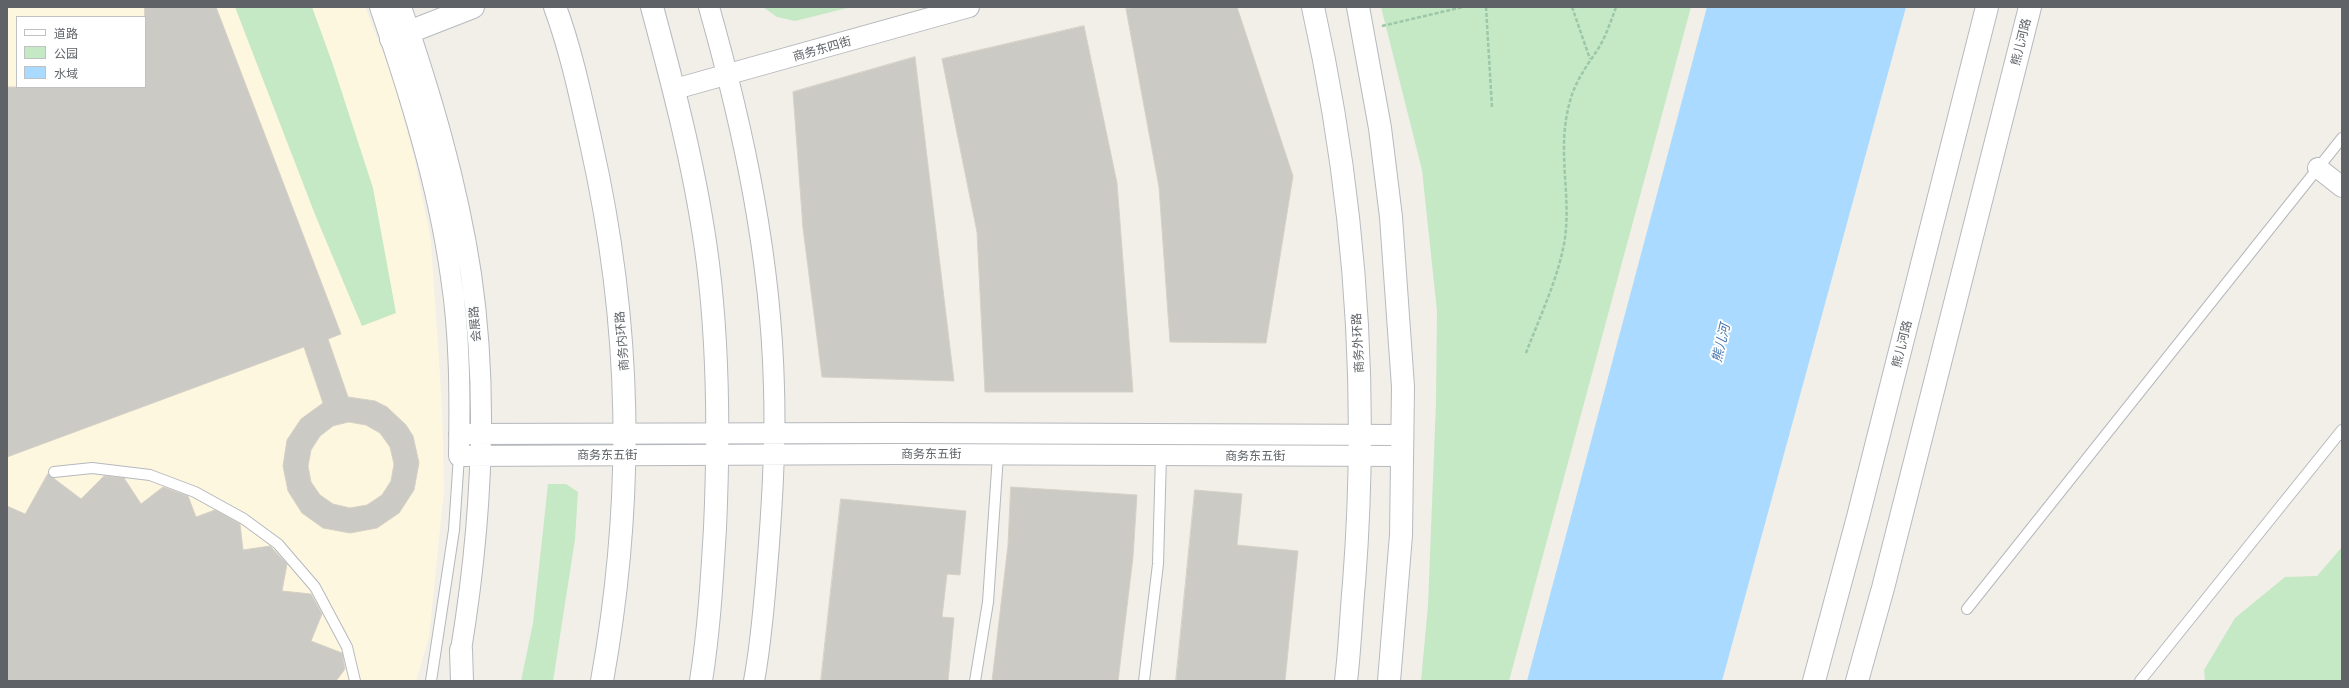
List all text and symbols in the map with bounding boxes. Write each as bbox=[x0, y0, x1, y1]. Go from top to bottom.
legend bbox=[16, 16, 146, 88]
street label: 熊儿河路 bbox=[2008, 17, 2034, 67]
text: 道路 bbox=[54, 27, 78, 40]
street label: 商务东四街 bbox=[791, 34, 853, 64]
text: 公园 bbox=[54, 47, 78, 60]
text: 水域 bbox=[54, 67, 78, 80]
street label: 会展路 bbox=[466, 305, 484, 343]
street label: 商务内环路 bbox=[612, 310, 632, 372]
street label: 商务外环路 bbox=[1349, 313, 1367, 373]
street label: 熊儿河路 bbox=[1889, 319, 1915, 369]
water label: 熊儿河 bbox=[1709, 322, 1733, 364]
street label: 商务东五街 bbox=[901, 447, 961, 461]
street label: 商务东五街 bbox=[577, 448, 637, 462]
street label: 商务东五街 bbox=[1225, 449, 1285, 463]

